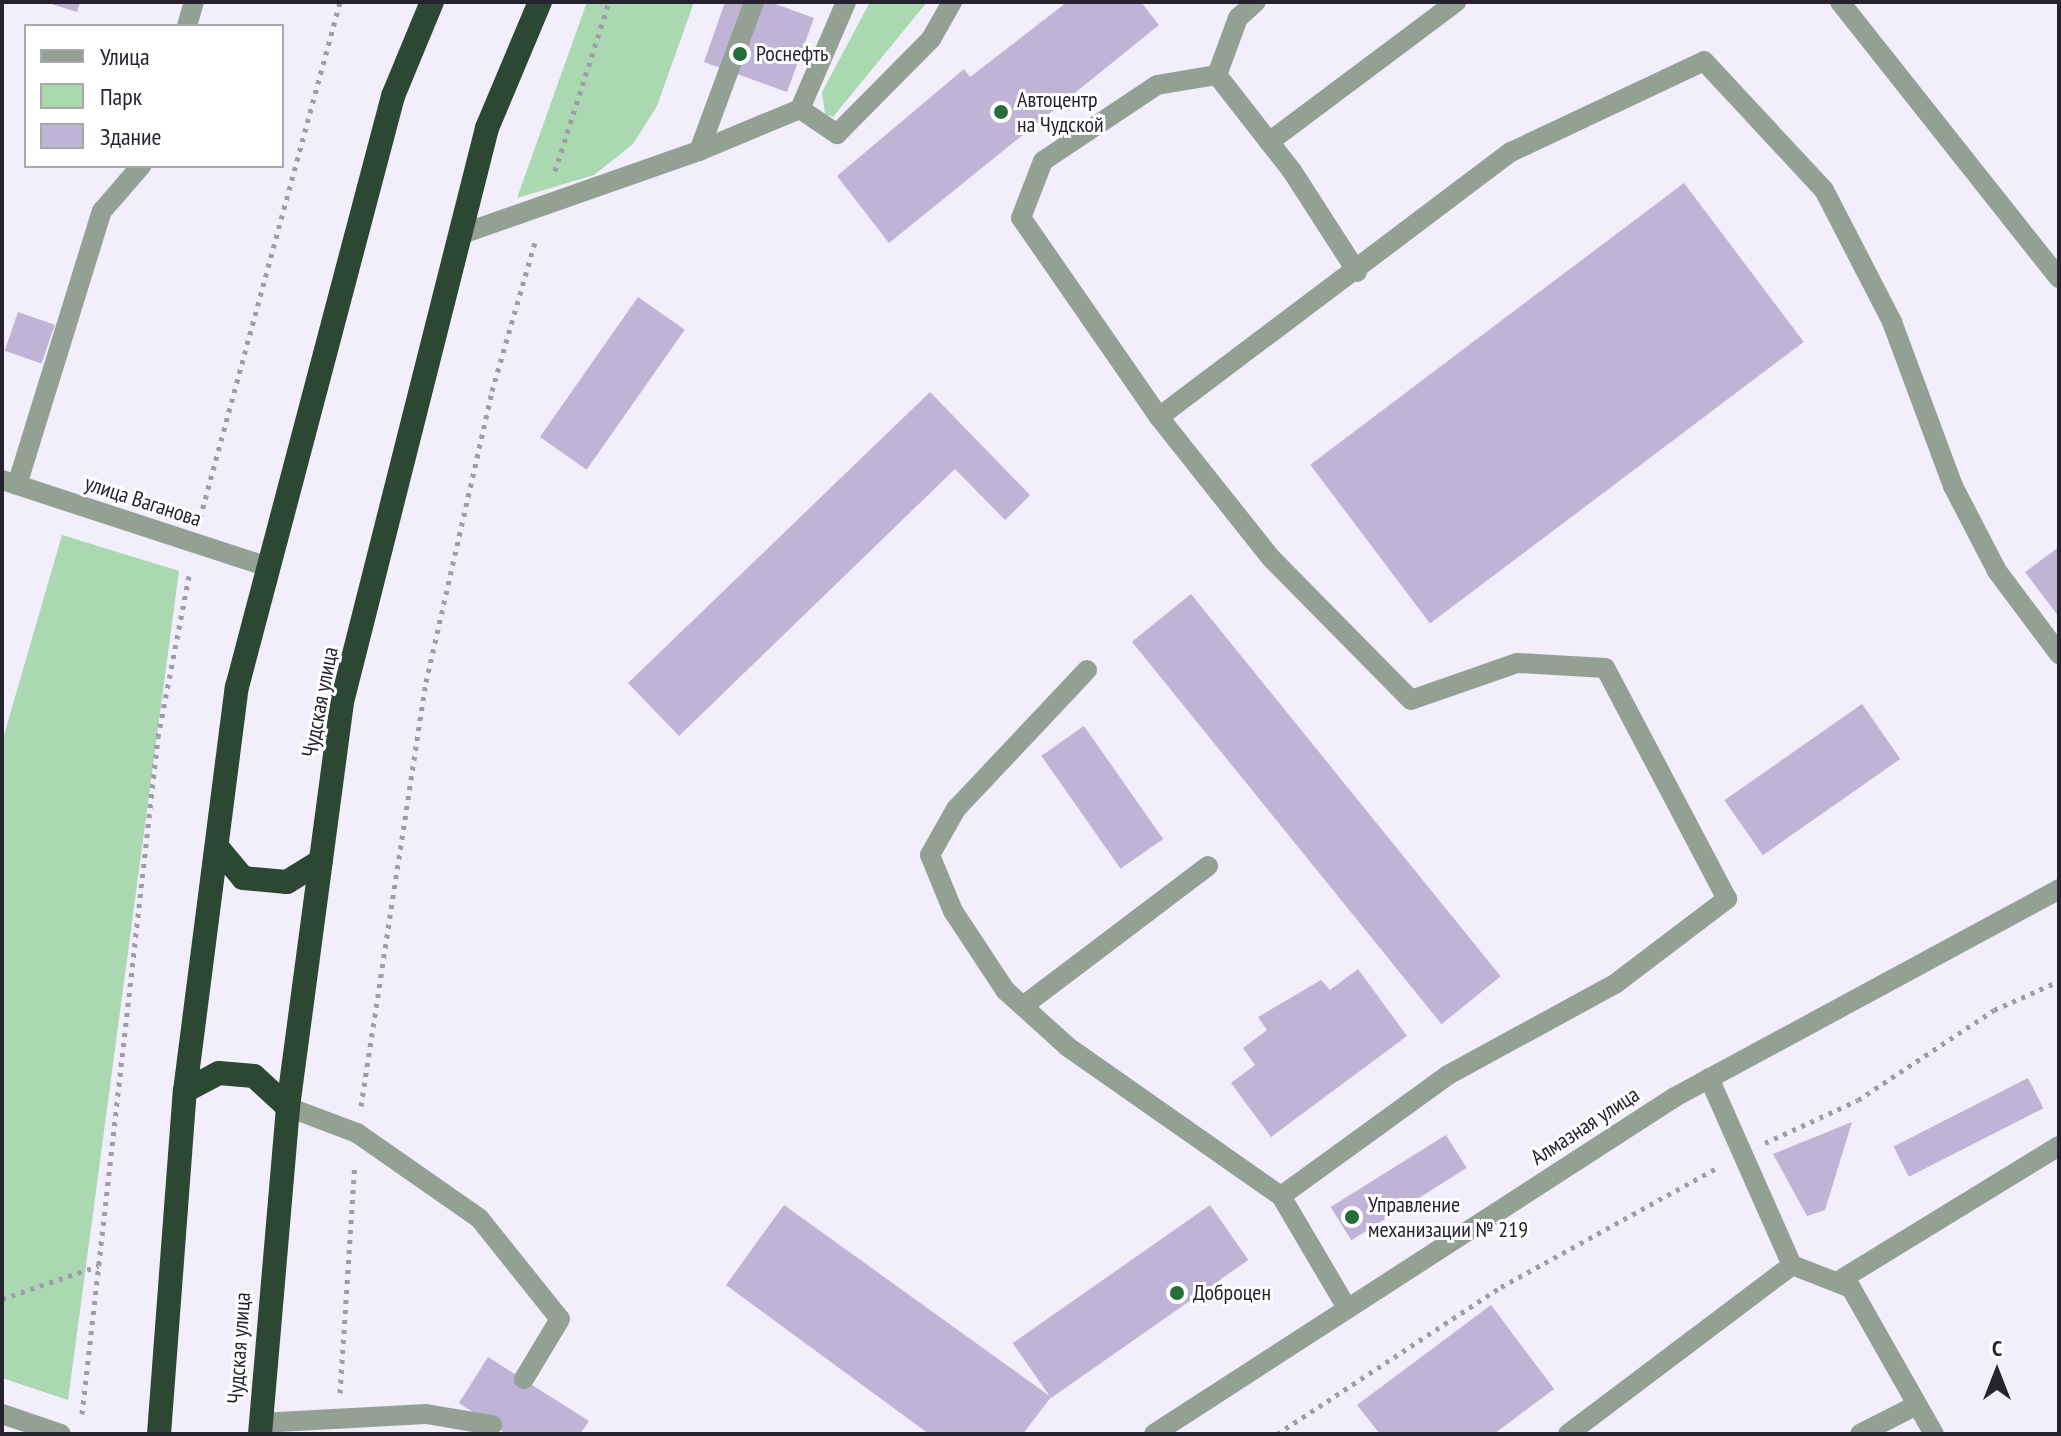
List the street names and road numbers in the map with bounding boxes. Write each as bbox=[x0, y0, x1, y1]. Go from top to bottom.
street label: улица Ваганова bbox=[81, 470, 205, 532]
street label: Чудская улица bbox=[296, 645, 344, 759]
street label: Алмазная улица bbox=[1526, 1081, 1644, 1171]
street label: Чудская улица bbox=[222, 1291, 256, 1405]

